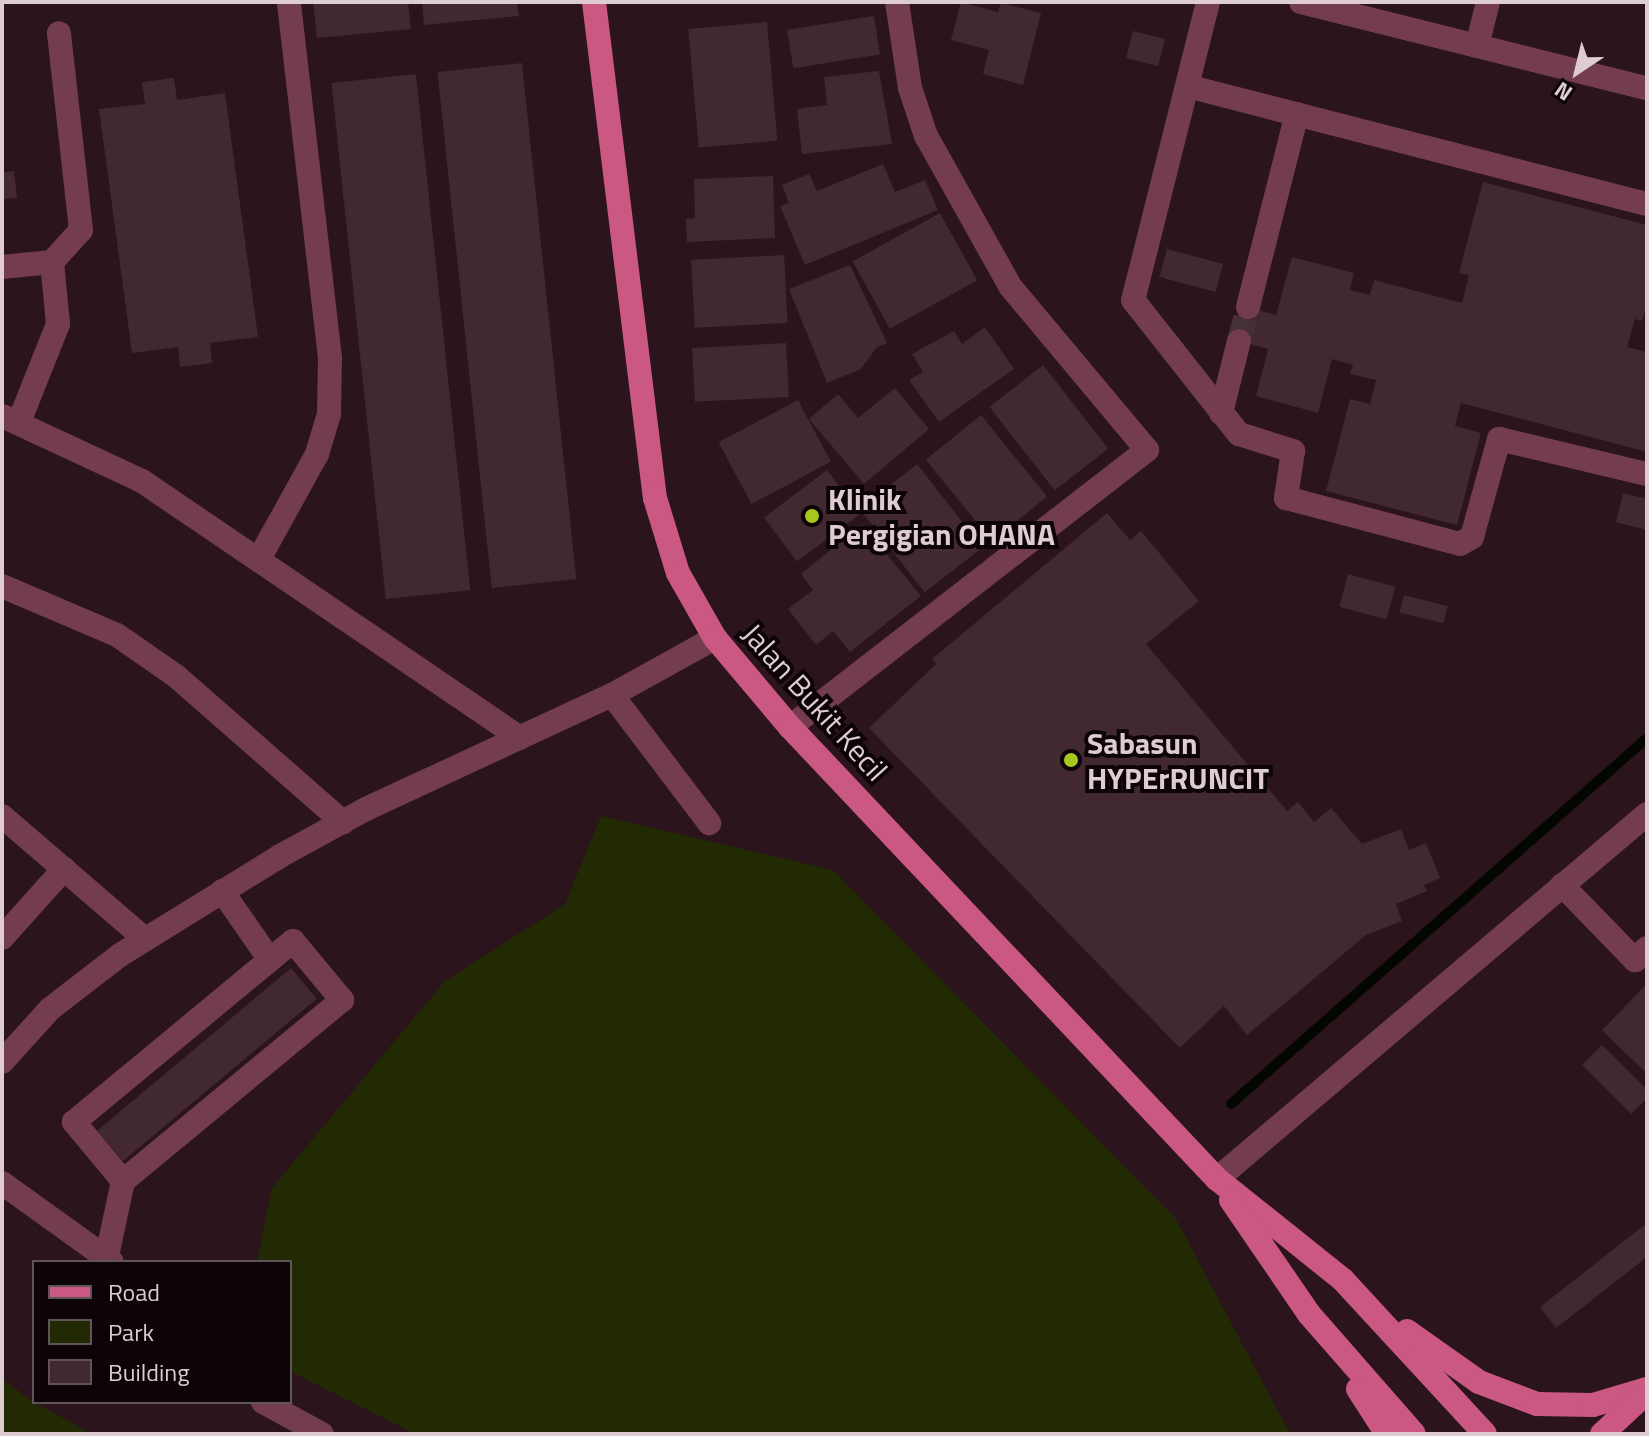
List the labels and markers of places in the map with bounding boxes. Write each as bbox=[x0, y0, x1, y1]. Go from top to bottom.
place label: Klinik Pergigian OHANA bbox=[828, 481, 1055, 552]
marker: Klinik Pergigian OHANA bbox=[803, 507, 821, 525]
place label: Sabasun HYPErRUNCIT bbox=[1087, 725, 1269, 796]
marker: Sabasun HYPErRUNCIT bbox=[1062, 751, 1080, 769]

